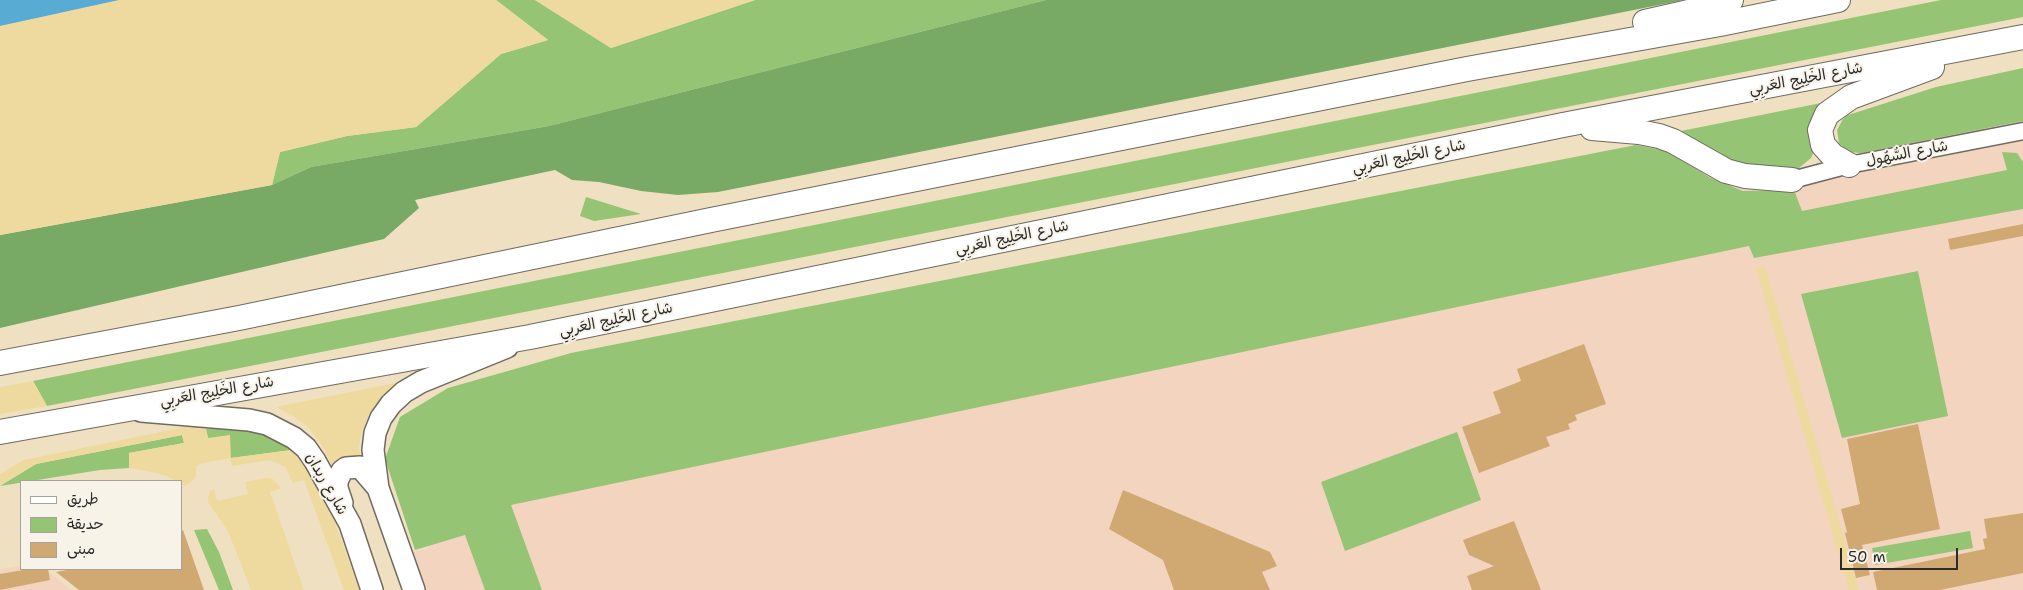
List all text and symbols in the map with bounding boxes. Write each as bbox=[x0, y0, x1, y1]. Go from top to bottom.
street label: شارع الخَلِيج العَربِي bbox=[1748, 59, 1864, 99]
street label: شارع الخَلِيج العَربِي bbox=[1351, 136, 1467, 178]
street label: شارع السُّهُول bbox=[1865, 137, 1949, 171]
street label: شارع الخَلِيج العَربِي bbox=[954, 217, 1070, 259]
street label: شارع الخَلِيج العَربِي bbox=[558, 299, 674, 341]
street label: شارع الخَلِيج العَربِي bbox=[159, 373, 275, 411]
street label: شارع ربدان bbox=[301, 450, 351, 518]
legend bbox=[20, 480, 182, 570]
text: طريق bbox=[67, 489, 99, 509]
text: حديقة bbox=[67, 514, 104, 534]
scale bar bbox=[1843, 538, 1960, 570]
text: مبنى bbox=[67, 539, 95, 559]
text: 50 m bbox=[1848, 547, 1886, 567]

